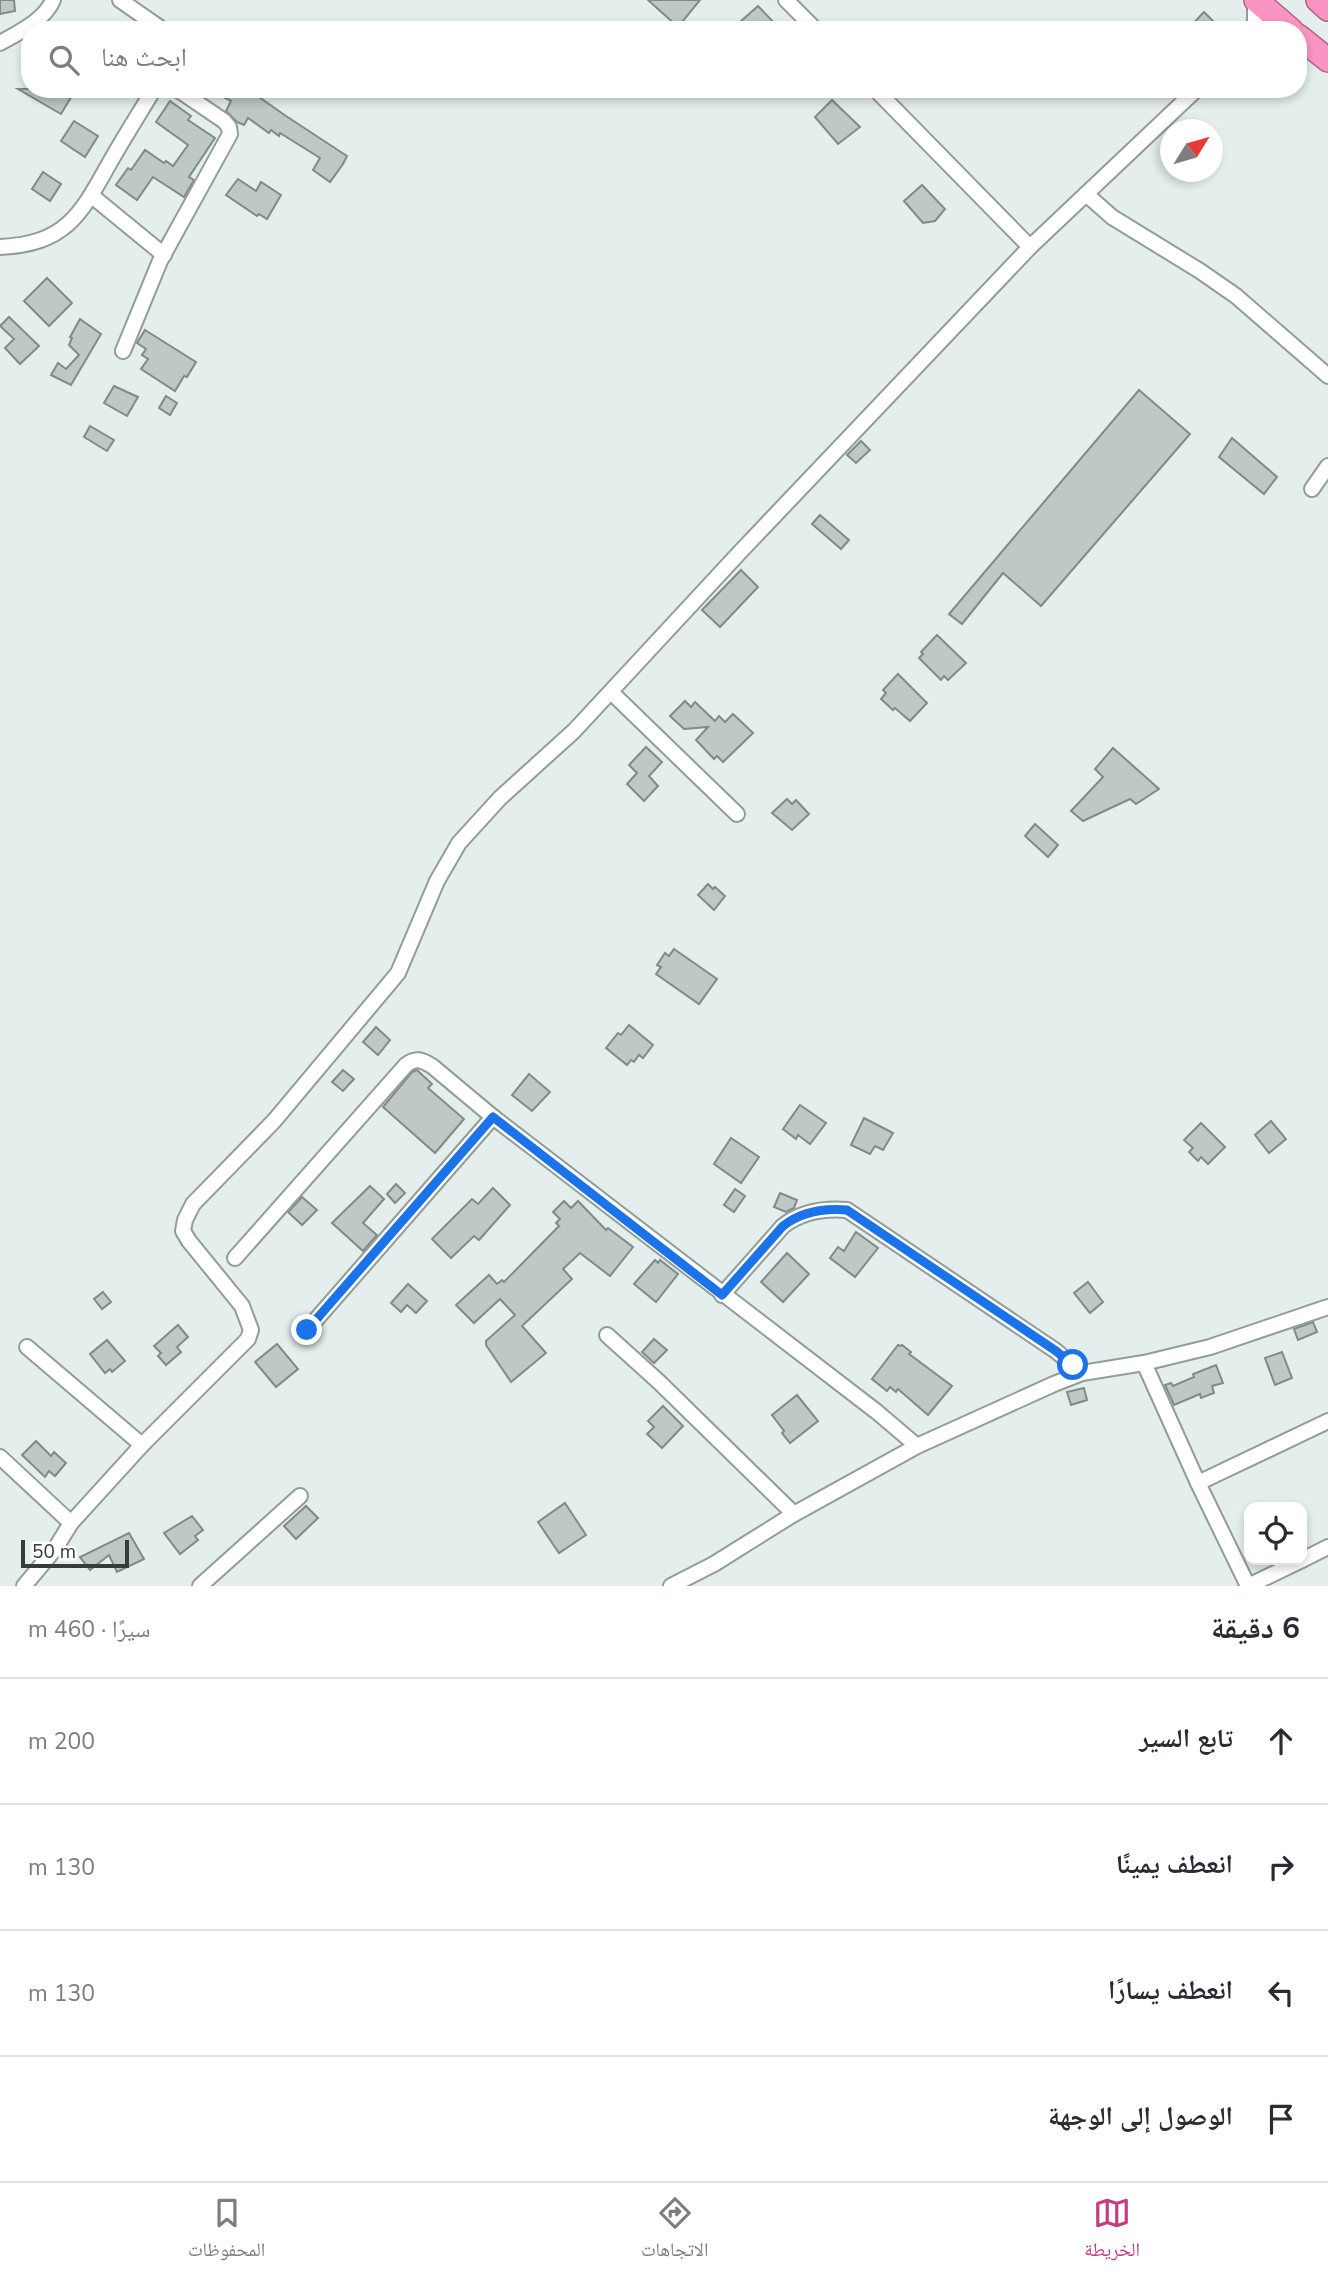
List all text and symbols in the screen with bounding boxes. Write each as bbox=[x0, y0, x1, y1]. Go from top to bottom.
search box bbox=[21, 21, 1307, 98]
text: ابحث هنا bbox=[101, 40, 187, 75]
icon: search bbox=[45, 41, 83, 79]
north arrow bbox=[1160, 119, 1223, 182]
route end bbox=[291, 1314, 322, 1345]
route start bbox=[1057, 1349, 1088, 1380]
map controls bbox=[1244, 1502, 1307, 1565]
button: locate bbox=[1244, 1502, 1307, 1565]
scale bar bbox=[21, 1537, 130, 1569]
text: 50 m bbox=[32, 1539, 76, 1565]
text: 6 دقيقة bbox=[1211, 1608, 1300, 1649]
text: سيرًا · 460 m bbox=[28, 1614, 150, 1645]
text: تابع السير bbox=[1139, 1721, 1233, 1756]
icon: ahead bbox=[1262, 1722, 1300, 1760]
text: 200 m bbox=[28, 1726, 95, 1757]
text: انعطف يمينًا bbox=[1116, 1847, 1233, 1882]
icon: right bbox=[1262, 1848, 1300, 1886]
text: 130 m bbox=[28, 1852, 95, 1883]
text: انعطف يسارًا bbox=[1108, 1973, 1233, 2008]
icon: left bbox=[1262, 1974, 1300, 2012]
text: 130 m bbox=[28, 1978, 95, 2009]
text: الوصول إلى الوجهة bbox=[1048, 2099, 1233, 2134]
icon: arrive bbox=[1262, 2100, 1300, 2138]
tab: المحفوظات bbox=[188, 2194, 265, 2268]
tab: الاتجاهات bbox=[641, 2194, 708, 2268]
tab: الخريطة bbox=[1084, 2194, 1140, 2268]

